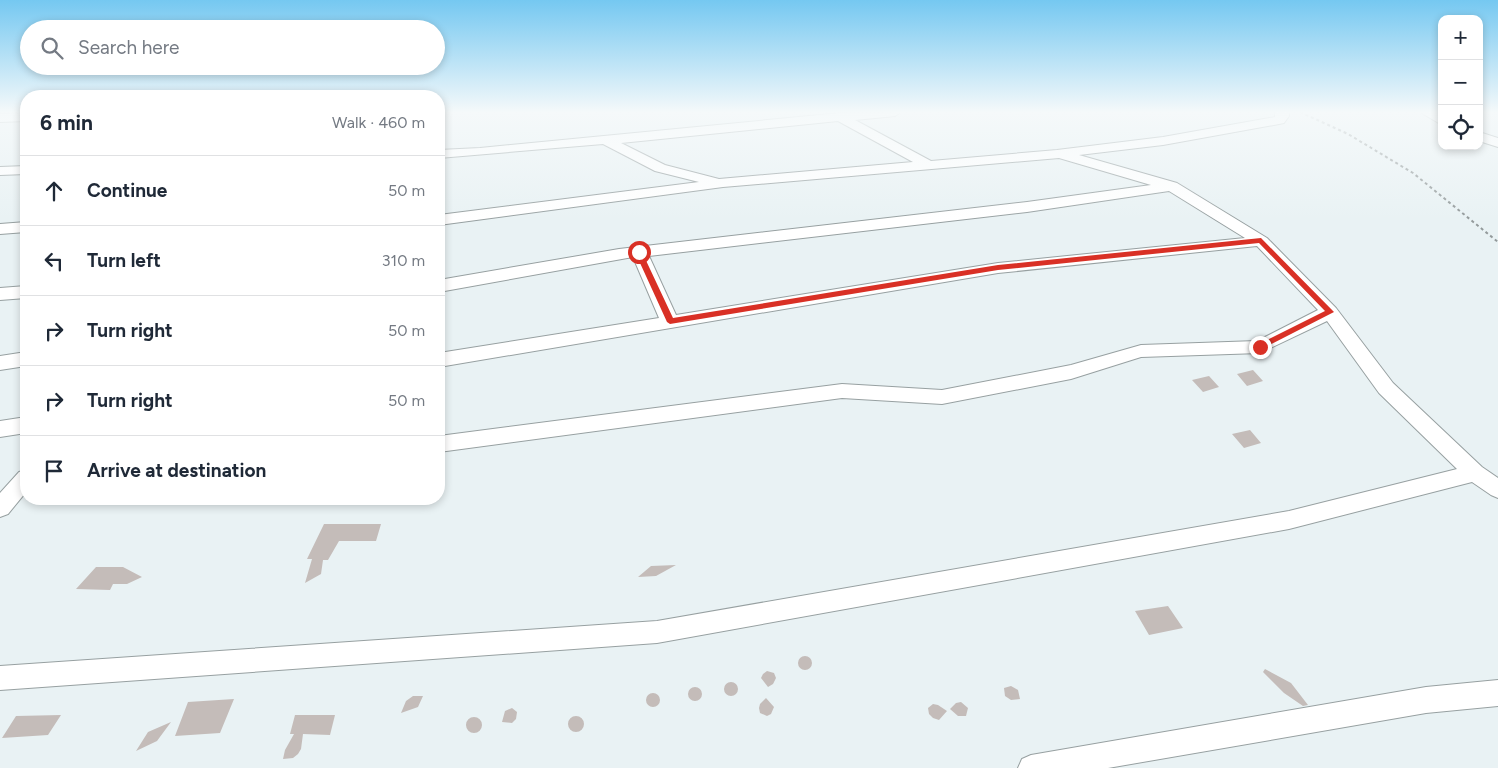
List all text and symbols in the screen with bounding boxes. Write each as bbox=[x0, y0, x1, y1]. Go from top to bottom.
map controls bbox=[1438, 15, 1483, 150]
button: + bbox=[1438, 15, 1483, 60]
search box bbox=[20, 20, 445, 75]
icon: search bbox=[38, 34, 66, 62]
text: Search here bbox=[78, 36, 180, 59]
button: − bbox=[1438, 60, 1483, 105]
button: locate bbox=[1438, 105, 1483, 150]
text: 6 min bbox=[40, 110, 93, 135]
text: Walk · 460 m bbox=[332, 113, 425, 132]
icon: ahead bbox=[40, 177, 68, 205]
text: Continue bbox=[87, 179, 167, 202]
text: 50 m bbox=[388, 181, 425, 200]
route start bbox=[628, 241, 651, 264]
icon: left bbox=[40, 247, 68, 275]
text: Turn left bbox=[87, 249, 161, 272]
text: 310 m bbox=[382, 251, 425, 270]
icon: right bbox=[40, 317, 68, 345]
text: Turn right bbox=[87, 319, 173, 342]
text: 50 m bbox=[388, 321, 425, 340]
route end bbox=[1249, 336, 1272, 359]
icon: right bbox=[40, 387, 68, 415]
text: Turn right bbox=[87, 389, 173, 412]
text: 50 m bbox=[388, 391, 425, 410]
icon: arrive bbox=[40, 457, 68, 485]
text: Arrive at destination bbox=[87, 459, 266, 482]

